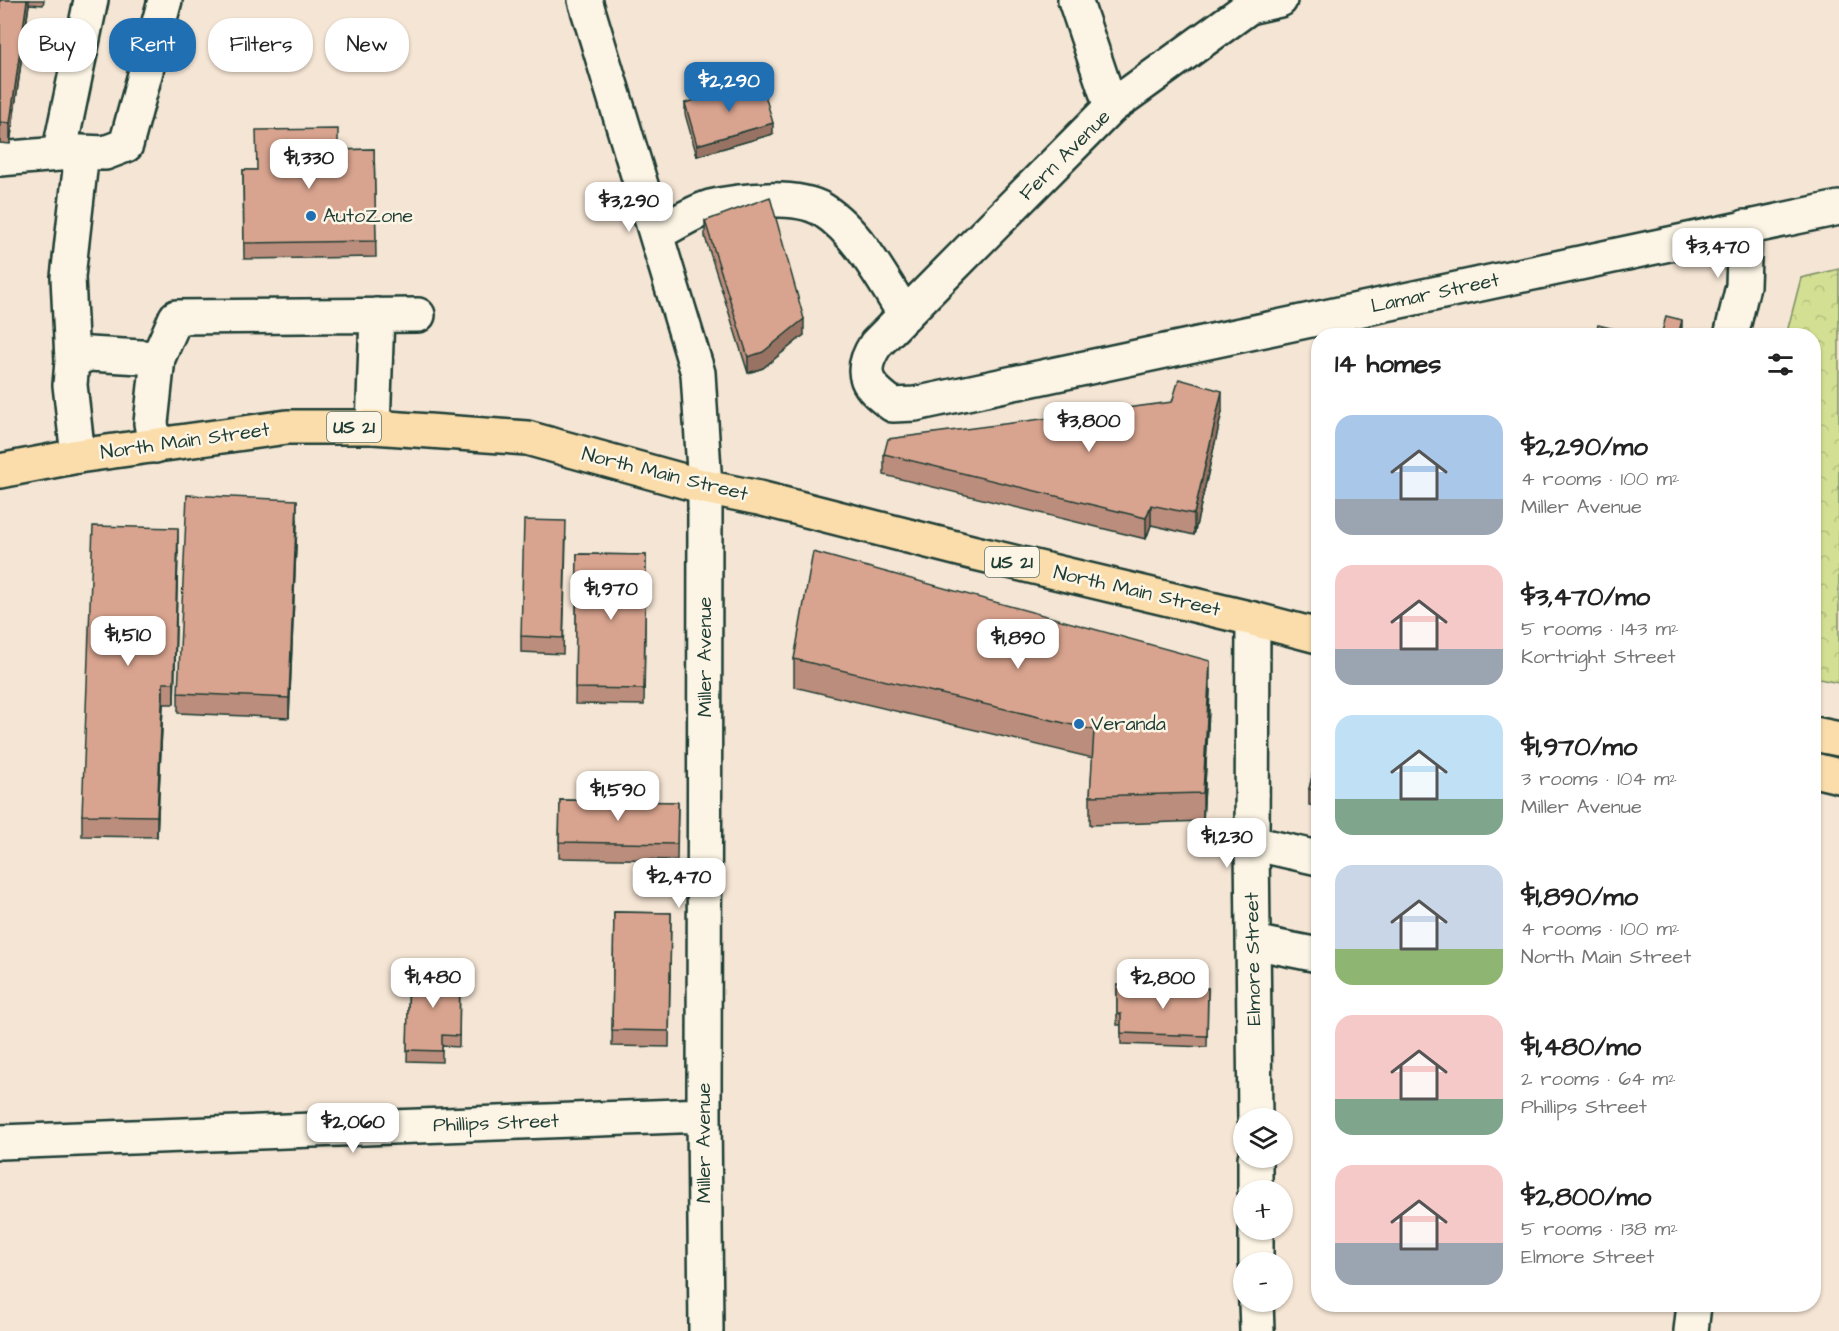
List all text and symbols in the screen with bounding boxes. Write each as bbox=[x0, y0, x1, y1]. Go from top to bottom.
chip: Buy bbox=[18, 18, 97, 72]
chip: Rent bbox=[109, 18, 196, 72]
chip: Filters bbox=[208, 18, 313, 72]
chip: New bbox=[325, 18, 409, 72]
pin: $2,290 bbox=[680, 62, 778, 113]
text: $2,290 bbox=[698, 67, 760, 95]
street label: Fern Avenue bbox=[1013, 103, 1117, 207]
pin: $1,330 bbox=[260, 139, 358, 190]
text: $1,330 bbox=[284, 144, 334, 172]
pin: $3,290 bbox=[580, 182, 678, 233]
text: $3,290 bbox=[599, 187, 659, 215]
place label: AutoZone bbox=[323, 202, 413, 230]
marker: AutoZone bbox=[304, 209, 318, 223]
pin: $3,470 bbox=[1669, 228, 1767, 279]
text: $3,470 bbox=[1686, 233, 1750, 261]
street label: Lamar Street bbox=[1368, 266, 1502, 320]
text: 14 homes bbox=[1335, 346, 1441, 382]
icon: filters bbox=[1764, 348, 1797, 381]
pin: $3,800 bbox=[1040, 402, 1138, 453]
text: $3,800 bbox=[1057, 407, 1121, 435]
road number: US 21 bbox=[327, 412, 381, 442]
street label: North Main Street bbox=[99, 415, 271, 467]
text: $2,290/mo bbox=[1521, 429, 1648, 465]
icon: home bbox=[1383, 439, 1455, 511]
street label: North Main Street bbox=[579, 440, 751, 508]
text: 4 rooms · 100 m² bbox=[1521, 465, 1679, 493]
text: Miller Avenue bbox=[1521, 493, 1642, 521]
road number: US 21 bbox=[985, 547, 1039, 577]
street label: North Main Street bbox=[1051, 558, 1223, 624]
pin: $1,970 bbox=[562, 570, 660, 621]
text: $1,970 bbox=[584, 575, 638, 603]
text: $3,470/mo bbox=[1521, 579, 1650, 615]
icon: home bbox=[1383, 589, 1455, 661]
street label: Miller Avenue bbox=[691, 596, 719, 717]
text: 5 rooms · 143 m² bbox=[1521, 615, 1679, 643]
pin: $1,510 bbox=[79, 616, 177, 667]
pin: $1,890 bbox=[969, 619, 1067, 670]
text: $1,510 bbox=[105, 621, 151, 649]
text: $1,890 bbox=[991, 624, 1045, 652]
text: Kortright Street bbox=[1521, 643, 1676, 671]
place label: Veranda bbox=[1091, 710, 1166, 738]
marker: Veranda bbox=[1072, 717, 1086, 731]
text: $1,970/mo bbox=[1521, 729, 1637, 765]
icon: home bbox=[1383, 739, 1455, 811]
text: 3 rooms · 104 m² bbox=[1521, 765, 1677, 793]
pin: $1,590 bbox=[569, 771, 667, 822]
text: $1,590 bbox=[590, 776, 646, 804]
text: Miller Avenue bbox=[1521, 793, 1642, 821]
pin: $1,230 bbox=[1178, 818, 1276, 869]
text: $1,230 bbox=[1201, 823, 1253, 851]
pin: $2,470 bbox=[630, 858, 728, 909]
text: $2,470 bbox=[647, 863, 711, 891]
text: $1,890/mo bbox=[1521, 879, 1638, 915]
icon: home bbox=[1383, 889, 1455, 961]
street label: Elmore Street bbox=[1238, 892, 1268, 1026]
text: 4 rooms · 100 m² bbox=[1521, 915, 1679, 943]
text: North Main Street bbox=[1521, 943, 1691, 971]
pin: $1,480 bbox=[384, 958, 482, 1009]
pin: $2,800 bbox=[1114, 959, 1212, 1010]
text: $1,480 bbox=[405, 963, 461, 991]
text: $2,800 bbox=[1131, 964, 1195, 992]
text: $1,480/mo bbox=[1521, 1029, 1641, 1065]
icon: home bbox=[1383, 1039, 1455, 1111]
text: 2 rooms · 64 m² bbox=[1521, 1065, 1676, 1093]
street label: Miller Avenue bbox=[690, 1082, 718, 1203]
text: Phillips Street bbox=[1521, 1093, 1647, 1121]
pin: $2,060 bbox=[304, 1103, 402, 1154]
street label: Phillips Street bbox=[433, 1107, 559, 1139]
text: $2,060 bbox=[321, 1108, 385, 1136]
map controls bbox=[1233, 1108, 1293, 1312]
button: layers bbox=[1233, 1108, 1293, 1168]
text: $2,800/mo bbox=[1521, 1179, 1651, 1215]
button: + bbox=[1233, 1180, 1293, 1240]
icon: home bbox=[1383, 1189, 1455, 1261]
text: 5 rooms · 138 m² bbox=[1521, 1215, 1678, 1243]
text: Elmore Street bbox=[1521, 1243, 1654, 1271]
button: − bbox=[1233, 1252, 1293, 1312]

